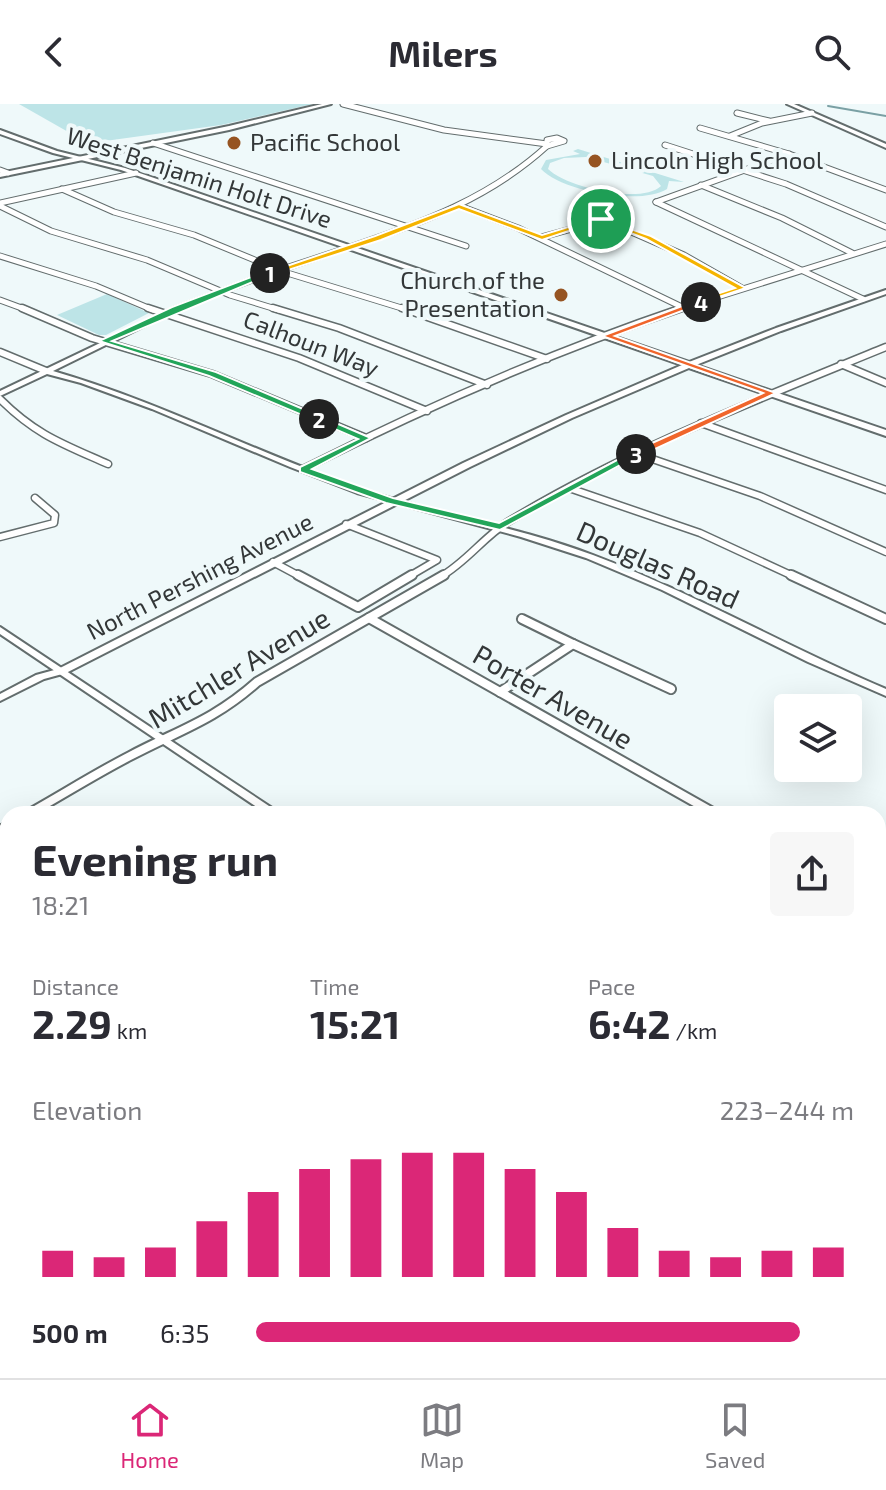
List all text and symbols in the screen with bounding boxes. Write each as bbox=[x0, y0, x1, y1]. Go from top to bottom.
icon: back bbox=[32, 30, 76, 74]
icon: search bbox=[810, 30, 854, 74]
text: Milers bbox=[388, 31, 498, 74]
street label: West Benjamin Holt Drive bbox=[63, 120, 336, 233]
place label: Pacific School bbox=[250, 127, 400, 156]
marker: Pacific School bbox=[225, 134, 243, 152]
place label: Lincoln High School bbox=[611, 145, 823, 174]
marker: Lincoln High School bbox=[586, 152, 604, 170]
pin bbox=[567, 185, 635, 253]
icon: arrive bbox=[579, 197, 623, 241]
pin: 1 bbox=[250, 253, 290, 293]
text: 1 bbox=[265, 260, 275, 286]
place label: Church of the Presentation bbox=[400, 265, 545, 322]
pin: 4 bbox=[681, 282, 721, 322]
marker: Church of the Presentation bbox=[552, 286, 570, 304]
text: 4 bbox=[694, 289, 708, 315]
street label: Calhoun Way bbox=[240, 304, 384, 382]
pin: 2 bbox=[299, 399, 339, 439]
text: 2 bbox=[313, 406, 325, 432]
pin: 3 bbox=[616, 434, 656, 474]
text: 3 bbox=[630, 441, 642, 467]
street label: North Pershing Avenue bbox=[81, 506, 317, 645]
street label: Douglas Road bbox=[572, 513, 745, 615]
street label: Mitchler Avenue bbox=[142, 600, 335, 735]
street label: Porter Avenue bbox=[467, 637, 640, 756]
map controls bbox=[774, 694, 862, 782]
button: layers bbox=[774, 694, 862, 782]
text: Evening run bbox=[32, 832, 278, 885]
button: share bbox=[770, 832, 854, 916]
text: 18:21 bbox=[32, 889, 89, 920]
text: Distance bbox=[32, 973, 119, 999]
text: Time bbox=[310, 973, 359, 999]
text: Pace bbox=[588, 973, 635, 999]
text: 2.29 bbox=[32, 999, 112, 1047]
text: 15:21 bbox=[310, 999, 400, 1047]
text: 6:42 bbox=[588, 999, 671, 1047]
text: km bbox=[112, 1017, 147, 1043]
text: /km bbox=[671, 1017, 717, 1043]
text: Elevation bbox=[32, 1094, 142, 1125]
text: 223–244 m bbox=[720, 1094, 854, 1125]
text: 500 m bbox=[32, 1317, 108, 1348]
text: 6:35 bbox=[160, 1317, 209, 1348]
tab: Home bbox=[121, 1398, 179, 1472]
tab: Map bbox=[420, 1398, 464, 1472]
tab: Saved bbox=[705, 1398, 765, 1472]

